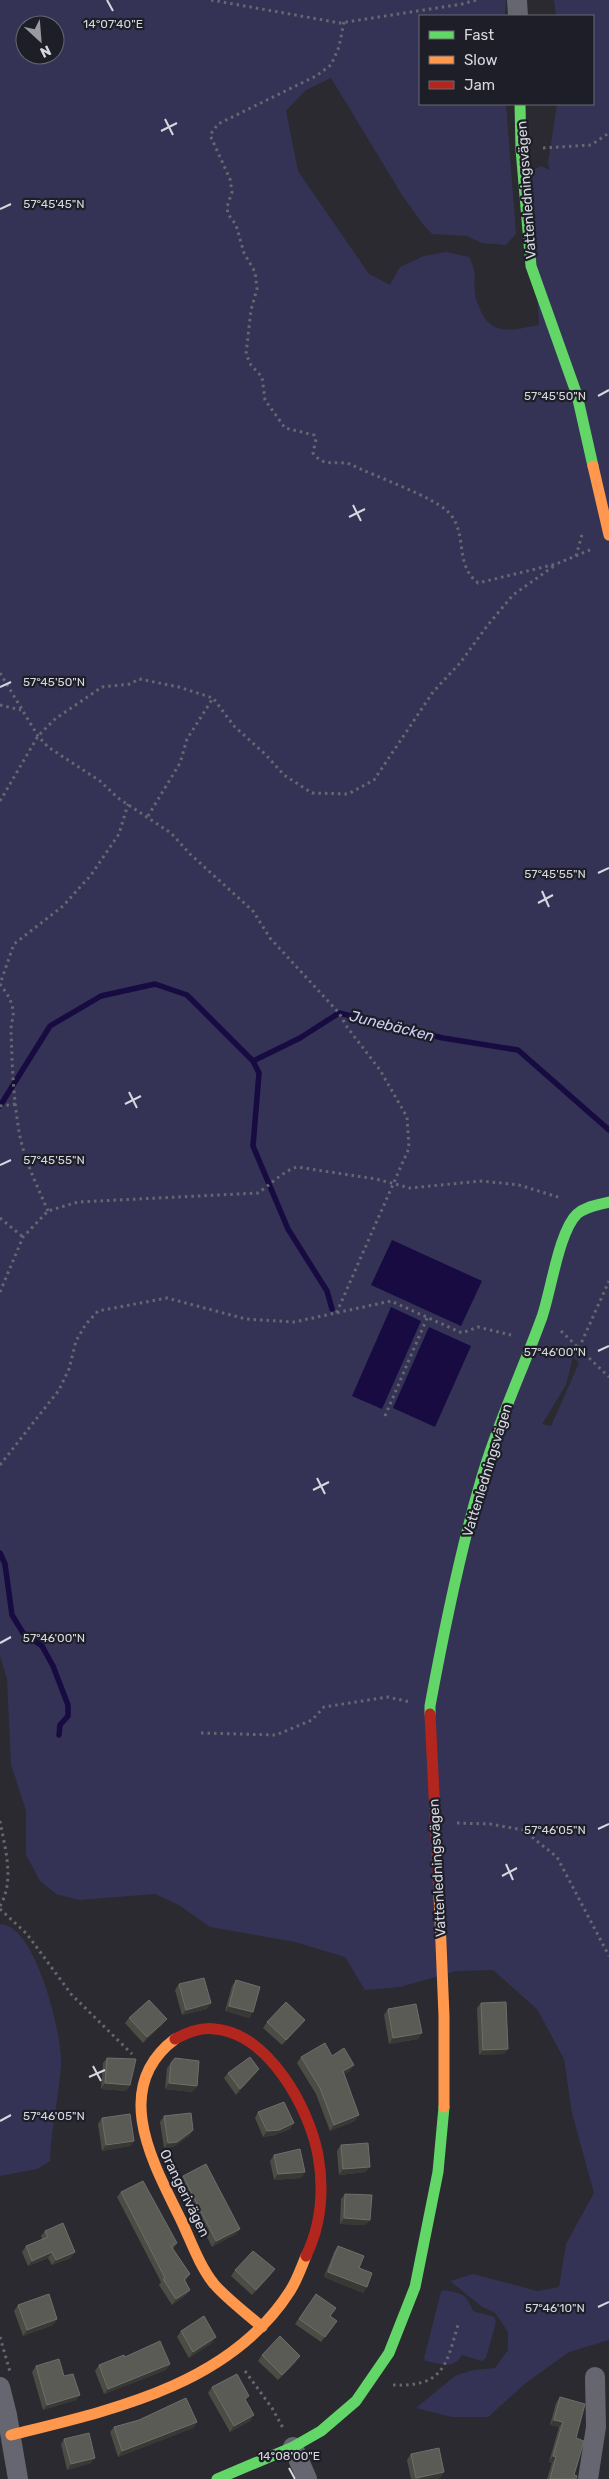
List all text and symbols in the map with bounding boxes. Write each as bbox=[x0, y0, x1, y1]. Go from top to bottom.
north arrow bbox=[15, 15, 65, 65]
legend bbox=[419, 15, 594, 105]
text: 14°07'40"E bbox=[83, 17, 143, 31]
text: Fast bbox=[464, 26, 494, 44]
text: N bbox=[37, 41, 54, 61]
text: Slow bbox=[464, 51, 497, 69]
text: Jam bbox=[464, 76, 495, 94]
street label: Vattenledningsvägen bbox=[513, 120, 540, 260]
text: 57°45'45"N bbox=[23, 197, 85, 211]
text: 57°45'50"N bbox=[524, 389, 586, 403]
text: 57°45'50"N bbox=[23, 675, 85, 689]
text: 57°45'55"N bbox=[524, 867, 586, 881]
water label: Junebäcken bbox=[348, 1007, 436, 1045]
text: 57°45'55"N bbox=[23, 1153, 85, 1167]
text: 57°46'00"N bbox=[524, 1345, 586, 1359]
street label: Vattenledningsvägen bbox=[459, 1401, 516, 1539]
text: 57°46'00"N bbox=[23, 1631, 85, 1645]
street label: Vattenledningsvägen bbox=[425, 1798, 450, 1938]
text: 57°46'05"N bbox=[524, 1823, 586, 1837]
text: 57°46'05"N bbox=[23, 2109, 85, 2123]
street label: Orangerivägen bbox=[156, 2146, 213, 2240]
text: 57°46'10"N bbox=[525, 2301, 585, 2315]
text: 14°08'00"E bbox=[258, 2449, 320, 2463]

